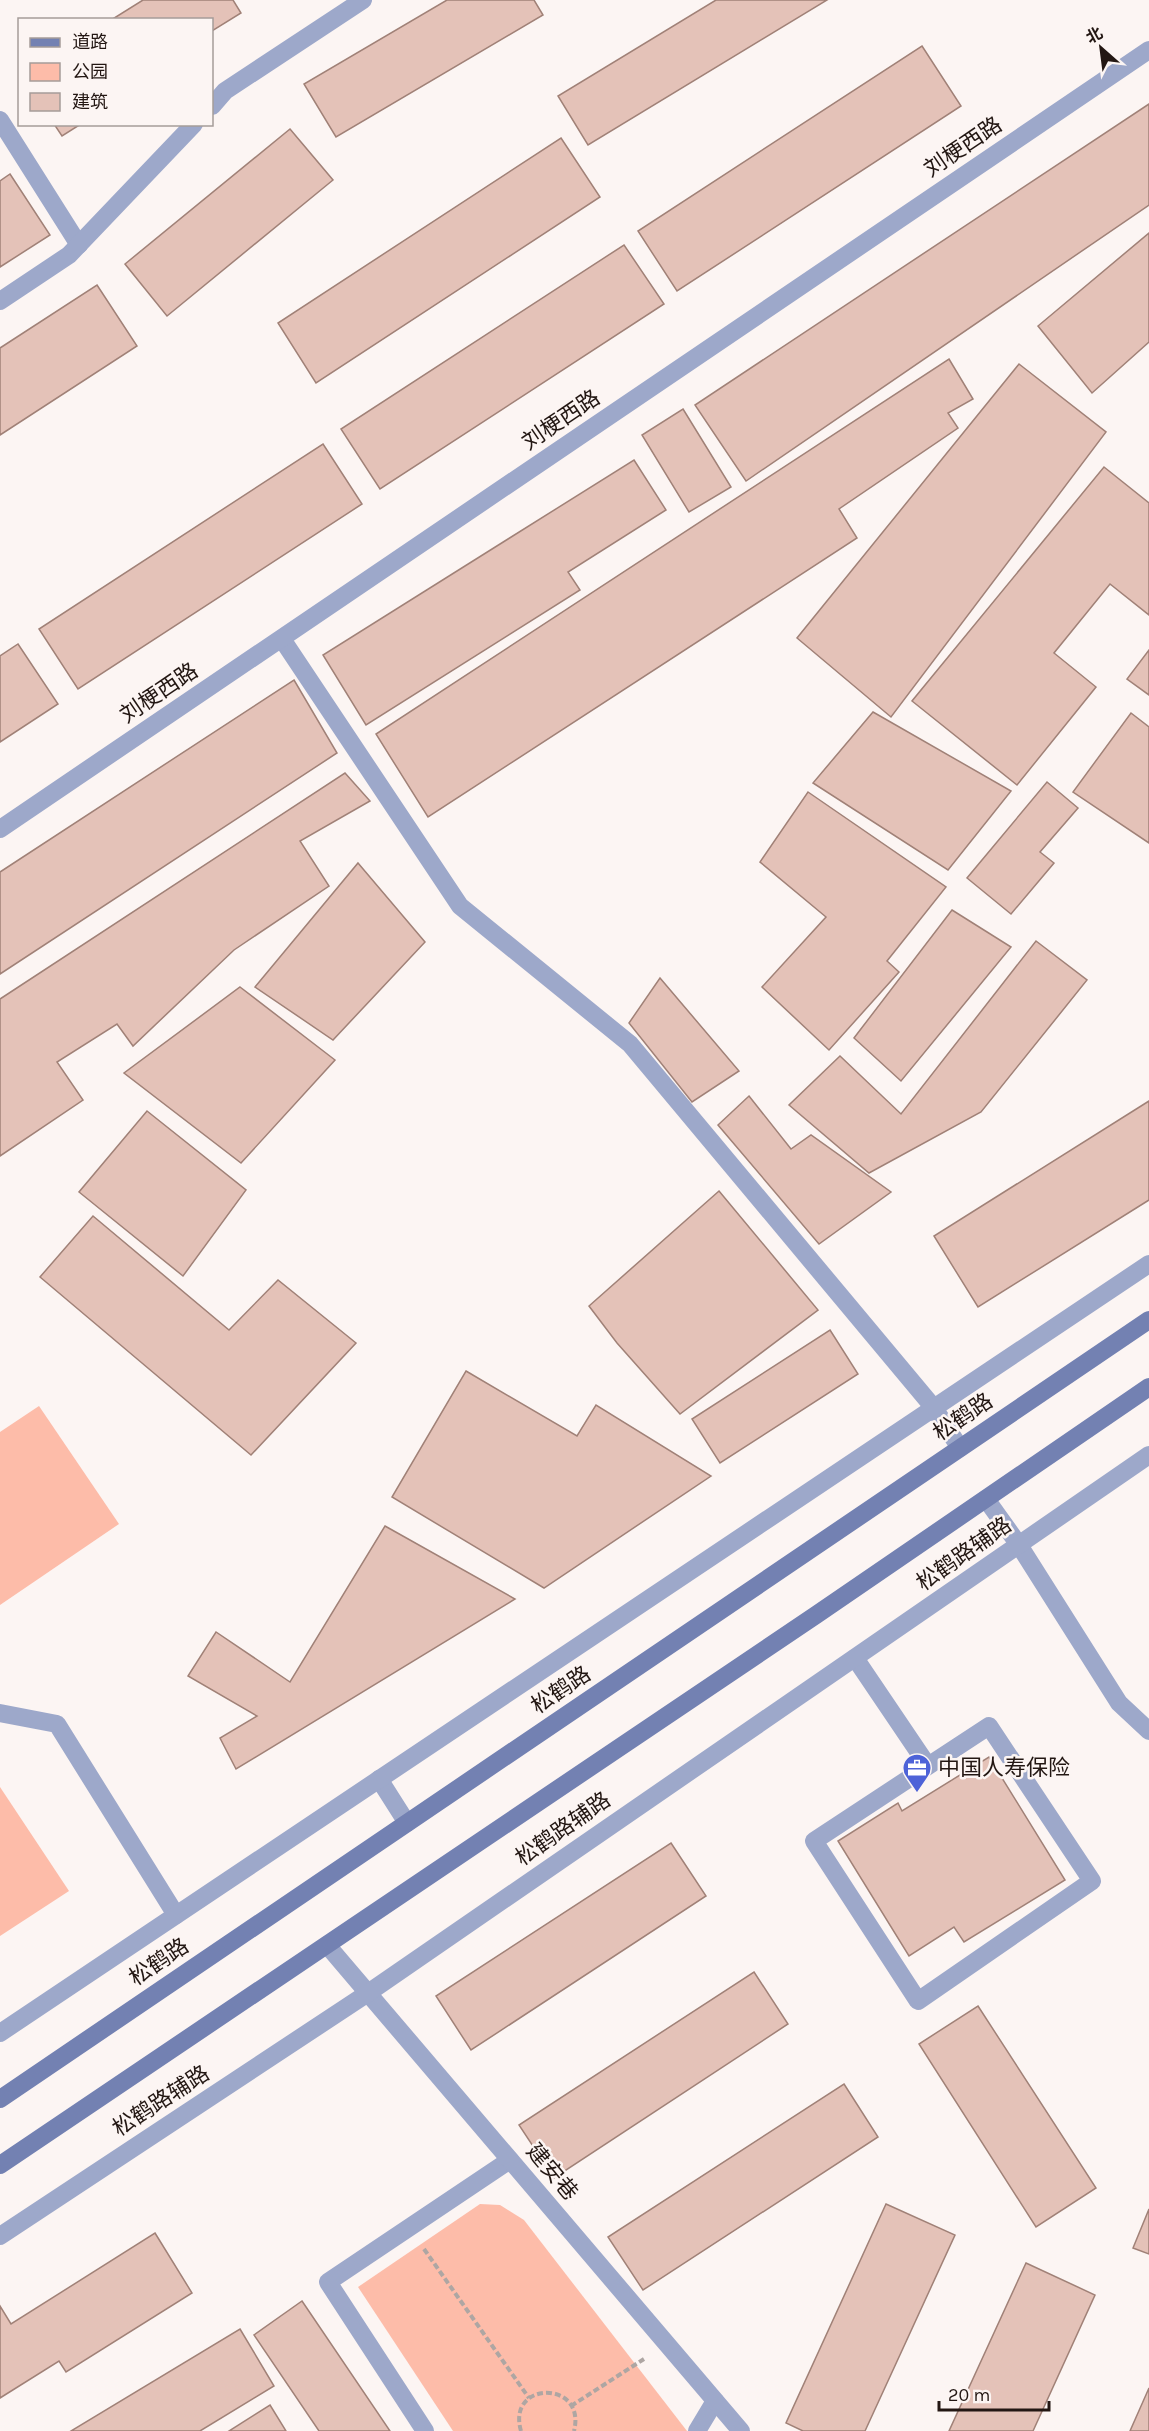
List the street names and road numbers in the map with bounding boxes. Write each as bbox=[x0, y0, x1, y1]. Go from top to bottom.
street label: 刘梗西路 bbox=[919, 112, 1007, 182]
street label: 刘梗西路 bbox=[517, 385, 605, 455]
street label: 刘梗西路 bbox=[115, 658, 203, 728]
street label: 松鹤路 bbox=[928, 1388, 998, 1446]
street label: 松鹤路辅路 bbox=[911, 1512, 1017, 1596]
street label: 松鹤路 bbox=[526, 1661, 596, 1719]
street label: 松鹤路辅路 bbox=[510, 1787, 616, 1871]
street label: 松鹤路 bbox=[124, 1933, 194, 1991]
street label: 松鹤路辅路 bbox=[108, 2060, 214, 2142]
street label: 建安巷 bbox=[521, 2138, 583, 2206]

